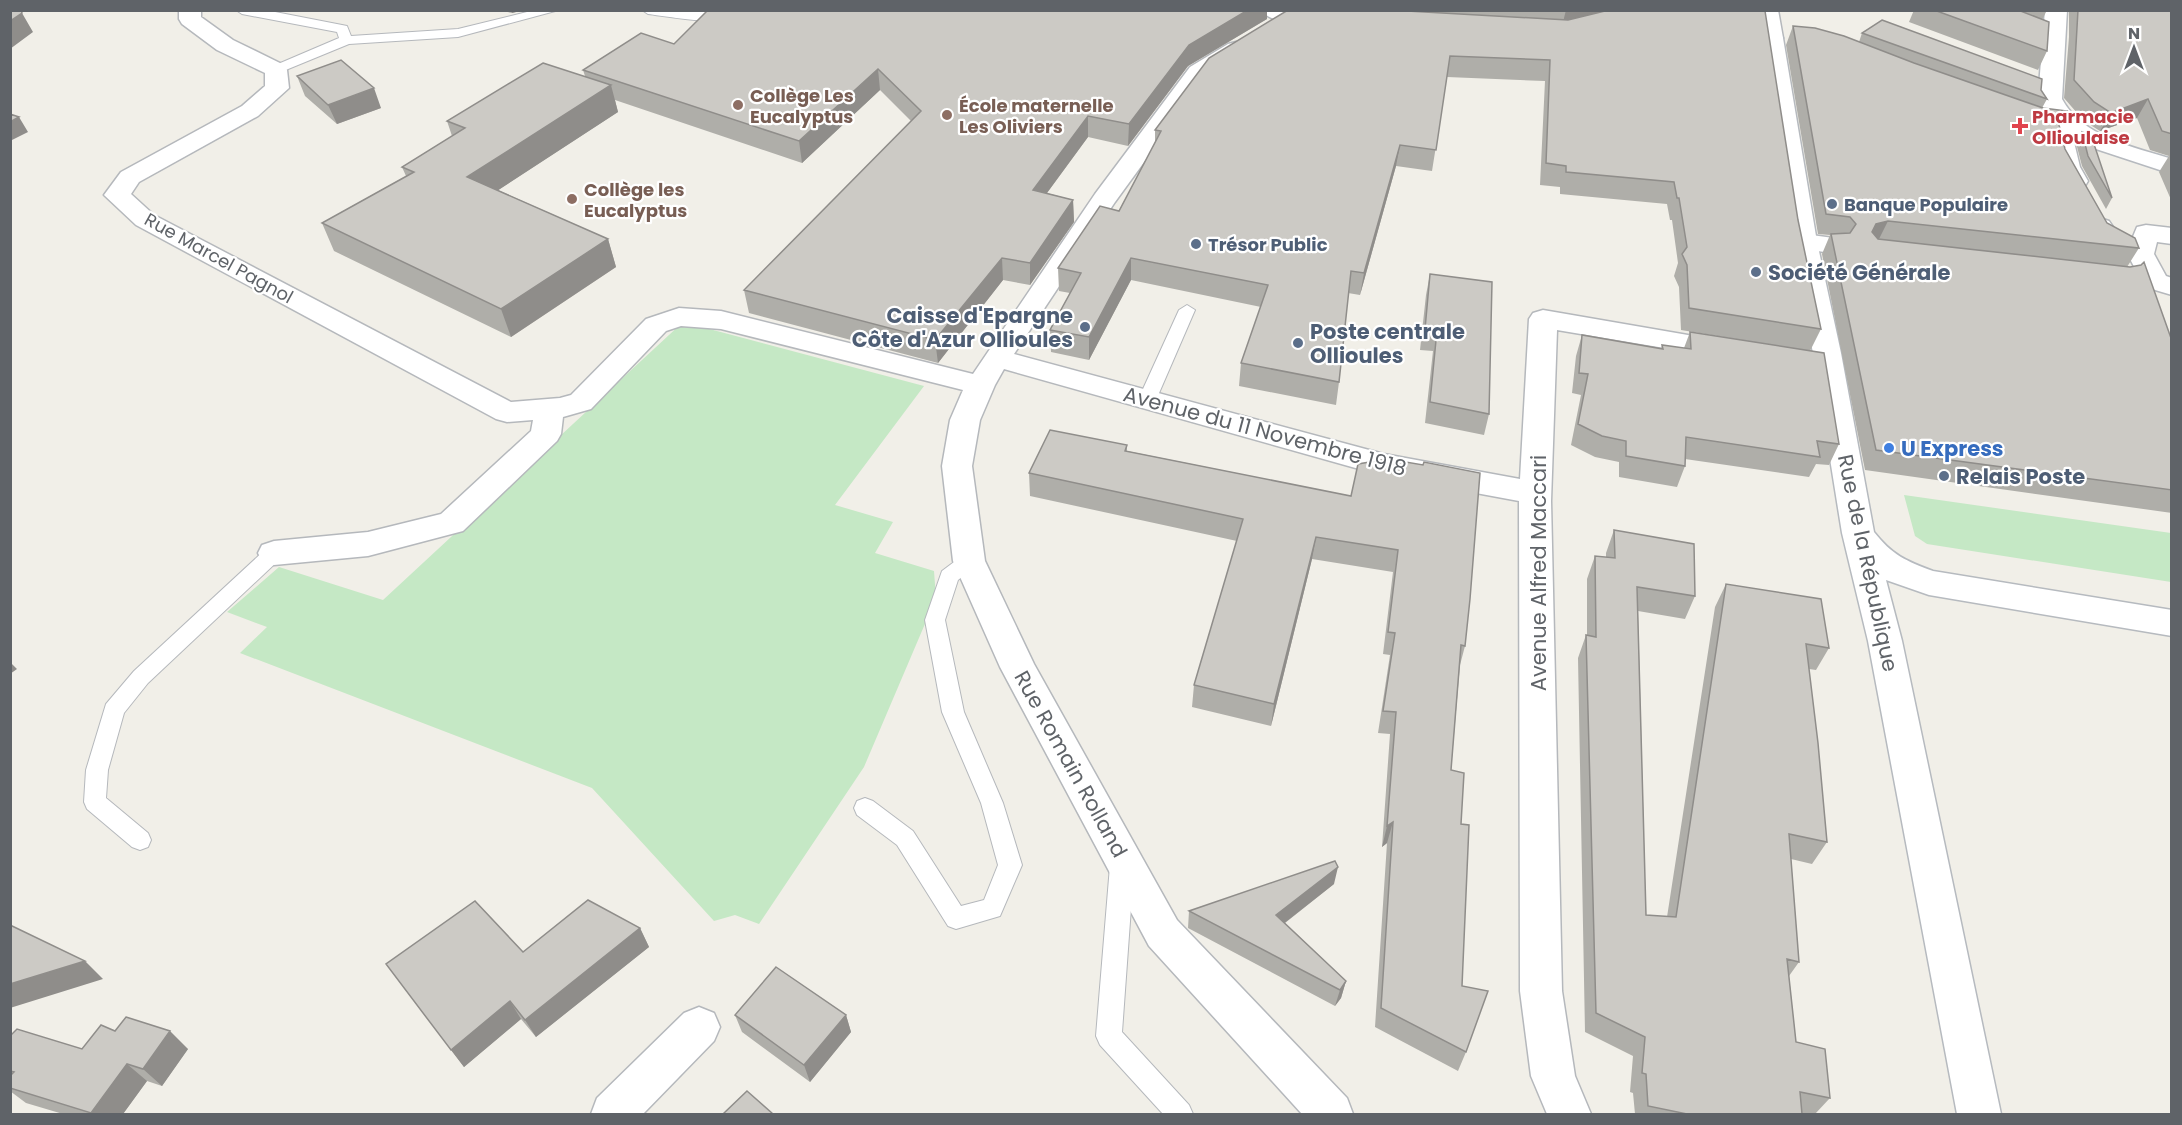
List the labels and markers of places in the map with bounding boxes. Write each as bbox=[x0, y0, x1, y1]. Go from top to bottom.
place label: Collège Les Eucalyptus bbox=[750, 83, 854, 129]
place label: École maternelle Les Oliviers bbox=[959, 93, 1114, 139]
marker: Collège Les Eucalyptus bbox=[731, 98, 745, 112]
place label: Pharmacie Ollioulaise bbox=[2032, 104, 2134, 150]
marker: École maternelle Les Oliviers bbox=[940, 108, 954, 122]
marker: Pharmacie Ollioulaise bbox=[2013, 119, 2027, 133]
place label: Collège les Eucalyptus bbox=[584, 177, 687, 223]
marker: Collège les Eucalyptus bbox=[565, 192, 579, 206]
place label: Banque Populaire bbox=[1844, 192, 2008, 217]
marker: Banque Populaire bbox=[1825, 197, 1839, 211]
place label: Trésor Public bbox=[1208, 232, 1328, 257]
marker: Trésor Public bbox=[1189, 237, 1203, 251]
place label: Société Générale bbox=[1768, 258, 1951, 287]
marker: Société Générale bbox=[1749, 265, 1763, 279]
place label: Caisse d'Epargne Côte d'Azur Ollioules bbox=[852, 301, 1073, 354]
place label: Poste centrale Ollioules bbox=[1310, 317, 1465, 370]
marker: Caisse d'Epargne Côte d'Azur Ollioules bbox=[1078, 320, 1092, 334]
marker: Poste centrale Ollioules bbox=[1291, 336, 1305, 350]
place label: U Express bbox=[1901, 434, 2004, 463]
marker: U Express bbox=[1882, 441, 1896, 455]
place label: Relais Poste bbox=[1956, 462, 2085, 491]
marker: Relais Poste bbox=[1937, 469, 1951, 483]

